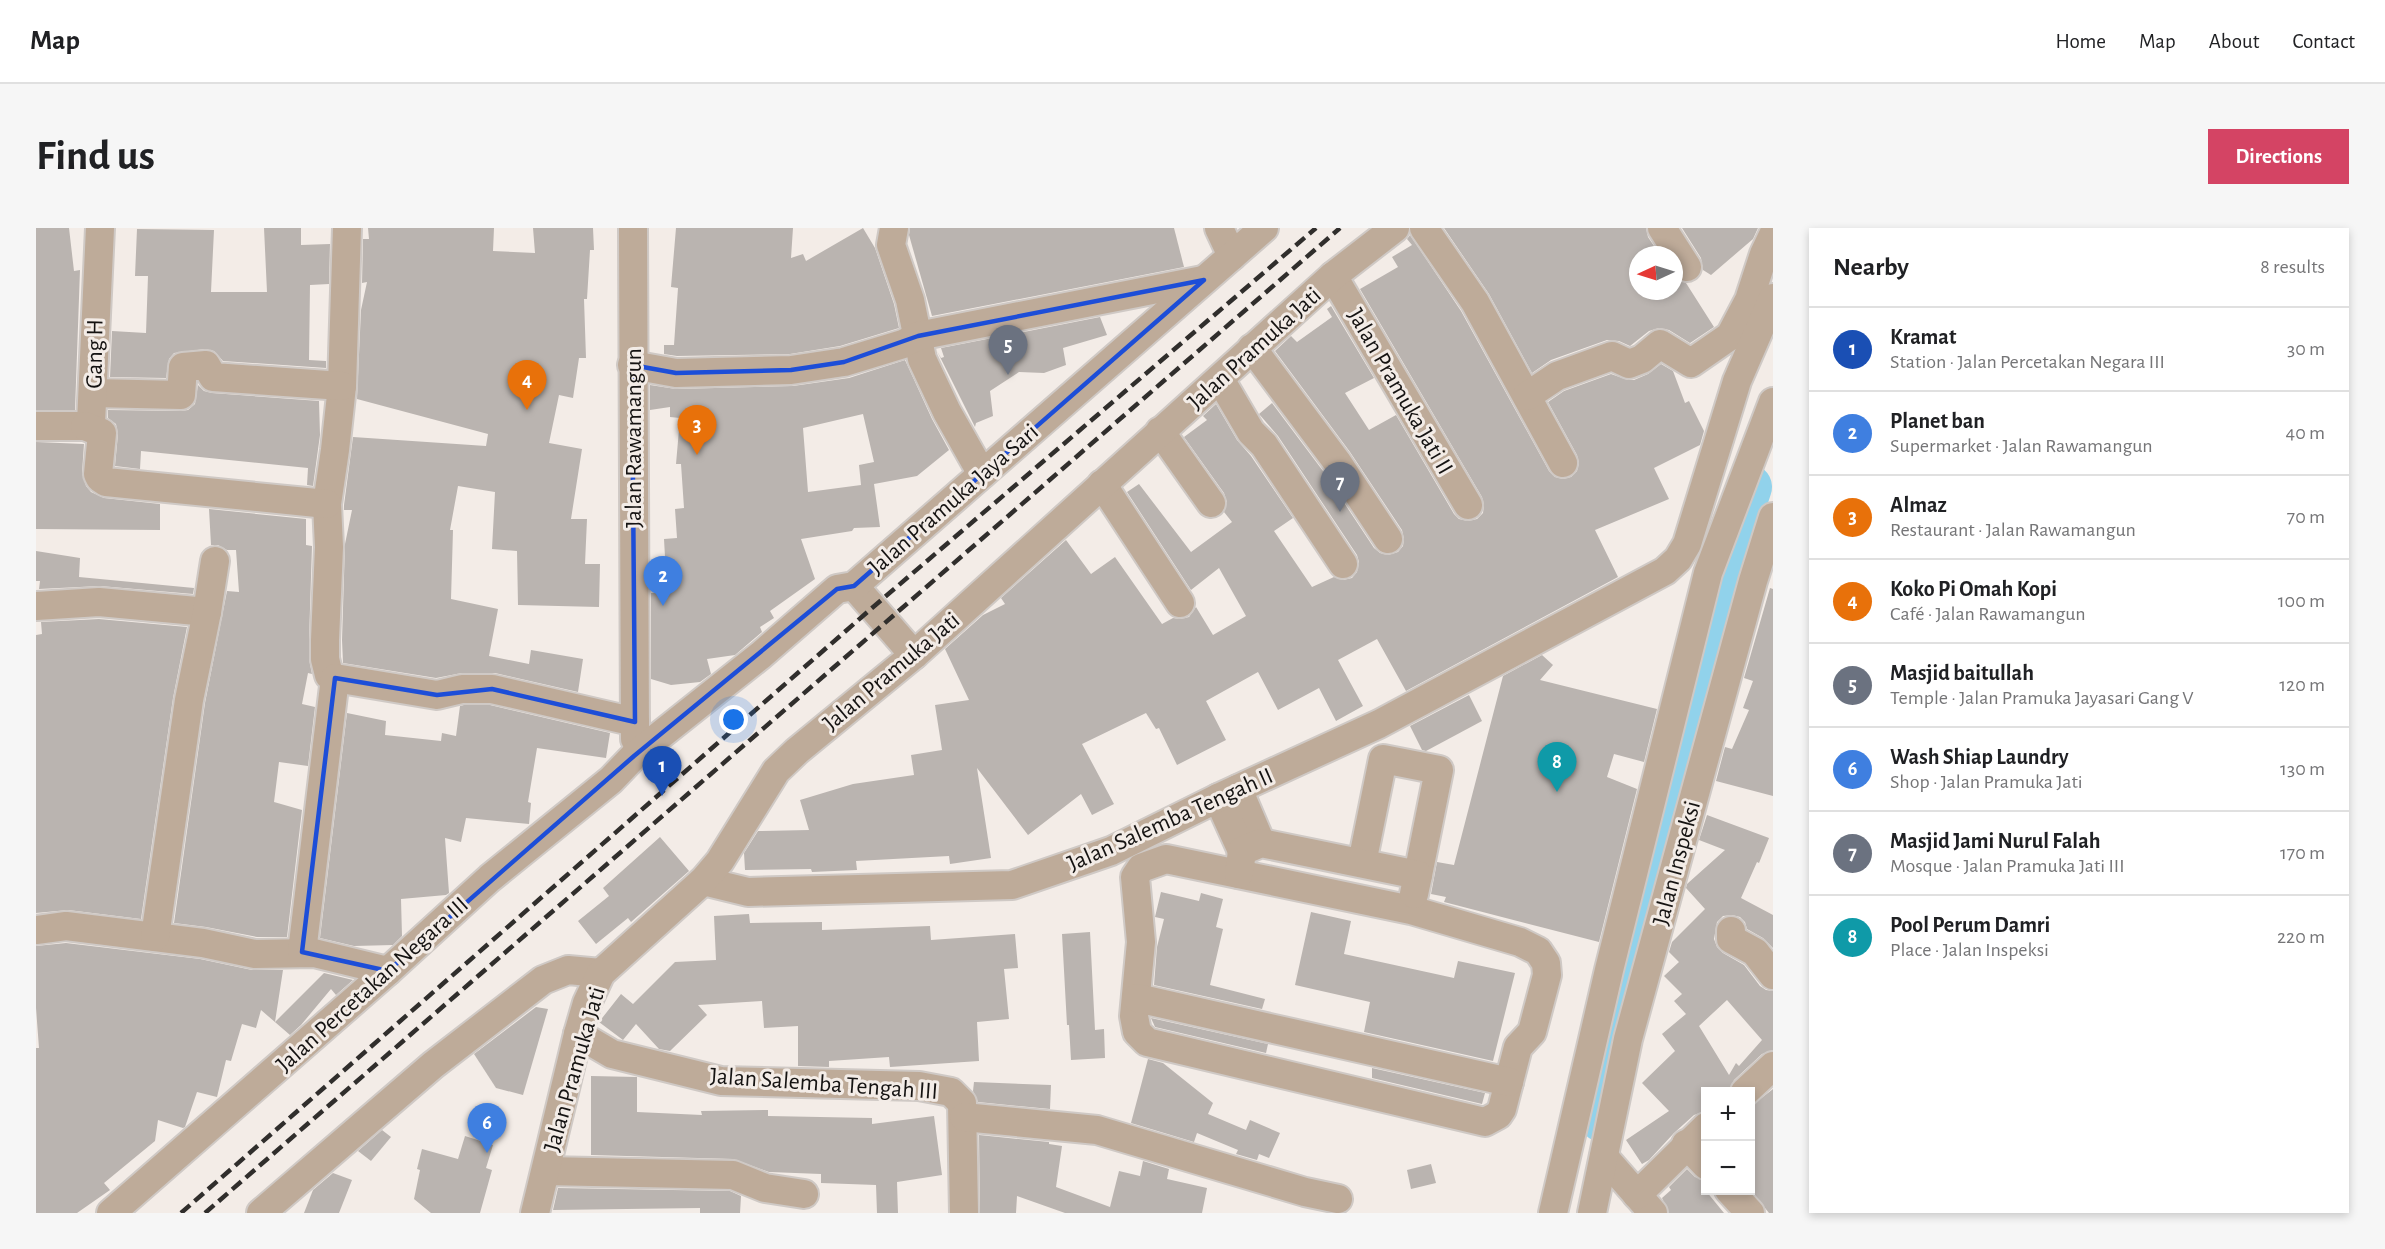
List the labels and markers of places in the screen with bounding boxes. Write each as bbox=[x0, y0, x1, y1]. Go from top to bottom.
pin: 5 bbox=[988, 326, 1028, 375]
pin: 4 bbox=[508, 360, 546, 410]
pin: 3 bbox=[678, 406, 716, 455]
pin: 7 bbox=[1320, 462, 1360, 512]
pin: 2 bbox=[644, 556, 682, 606]
pin: 8 bbox=[1538, 742, 1576, 792]
pin: 1 bbox=[642, 746, 682, 796]
pin: 6 bbox=[468, 1104, 506, 1153]

